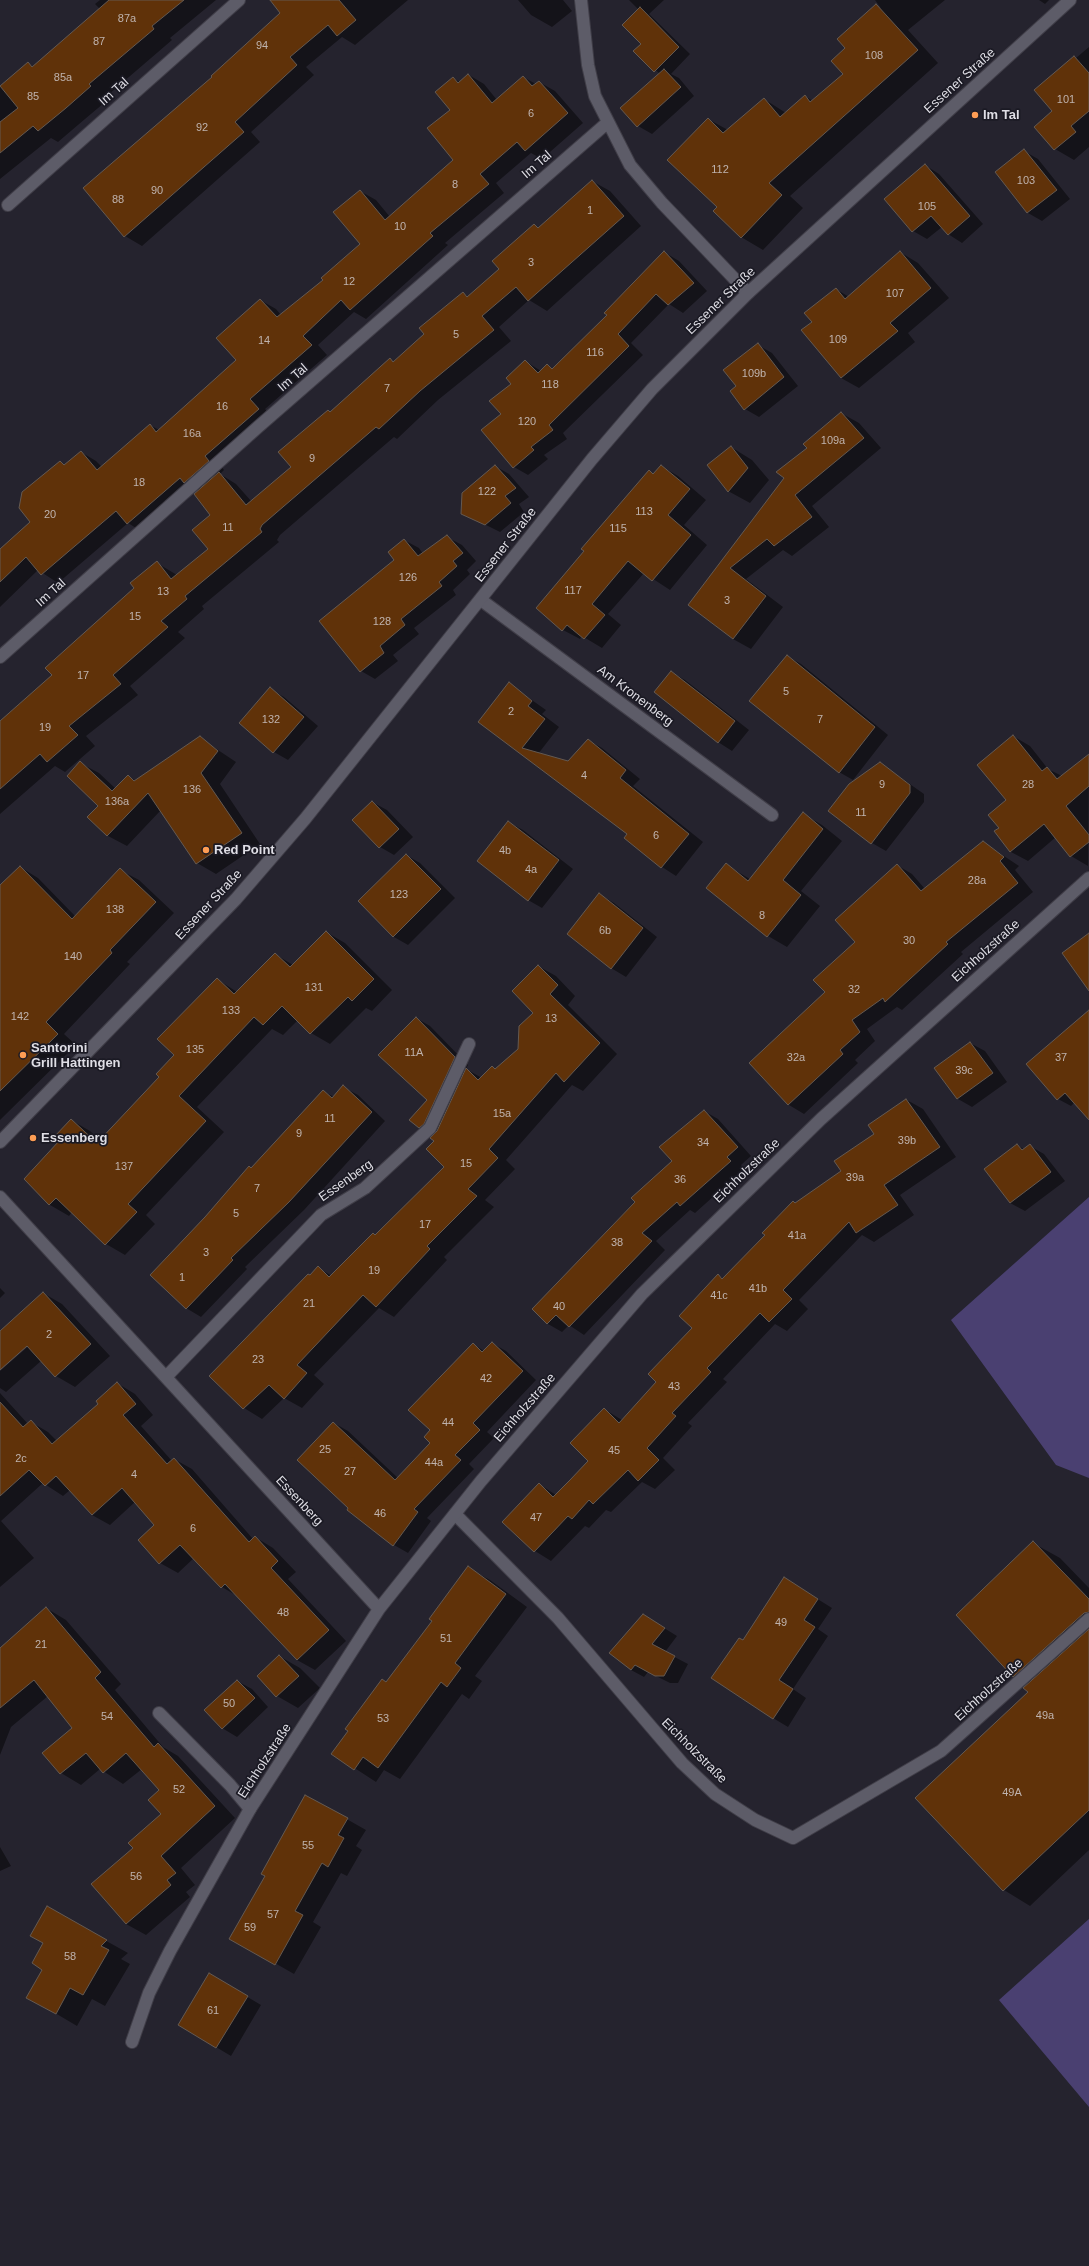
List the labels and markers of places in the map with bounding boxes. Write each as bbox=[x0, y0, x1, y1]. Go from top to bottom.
place label: Im Tal bbox=[983, 107, 1020, 123]
marker: Im Tal bbox=[970, 110, 980, 120]
place label: Red Point bbox=[214, 842, 275, 858]
marker: Red Point bbox=[201, 845, 211, 855]
place label: Santorini Grill Hattingen bbox=[31, 1040, 121, 1071]
marker: Santorini Grill Hattingen bbox=[18, 1050, 28, 1060]
place label: Essenberg bbox=[41, 1130, 107, 1146]
marker: Essenberg bbox=[28, 1133, 38, 1143]

